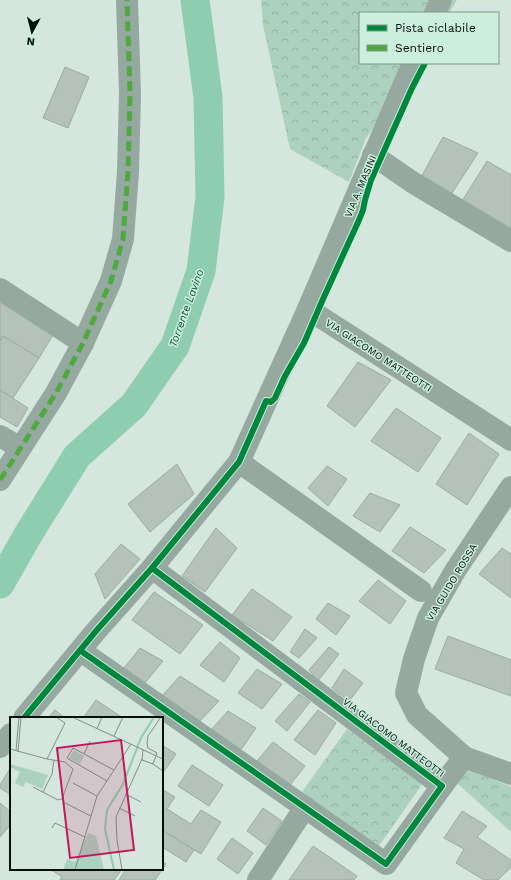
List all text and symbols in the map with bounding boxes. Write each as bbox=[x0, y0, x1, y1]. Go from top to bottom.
north arrow bbox=[12, 12, 52, 52]
legend bbox=[359, 12, 499, 64]
text: Pista ciclabile bbox=[395, 21, 476, 35]
text: N bbox=[26, 34, 36, 48]
text: Sentiero bbox=[395, 41, 444, 55]
street label: VIA A. MASINI bbox=[342, 154, 378, 219]
water label: Torrente Lavino bbox=[166, 267, 207, 349]
street label: VIA GIACOMO MATTEOTTI bbox=[324, 317, 434, 394]
street label: VIA GUIDO ROSSA bbox=[424, 541, 479, 623]
street label: VIA GIACOMO MATTEOTTI bbox=[341, 696, 447, 779]
inset map bbox=[10, 717, 163, 870]

